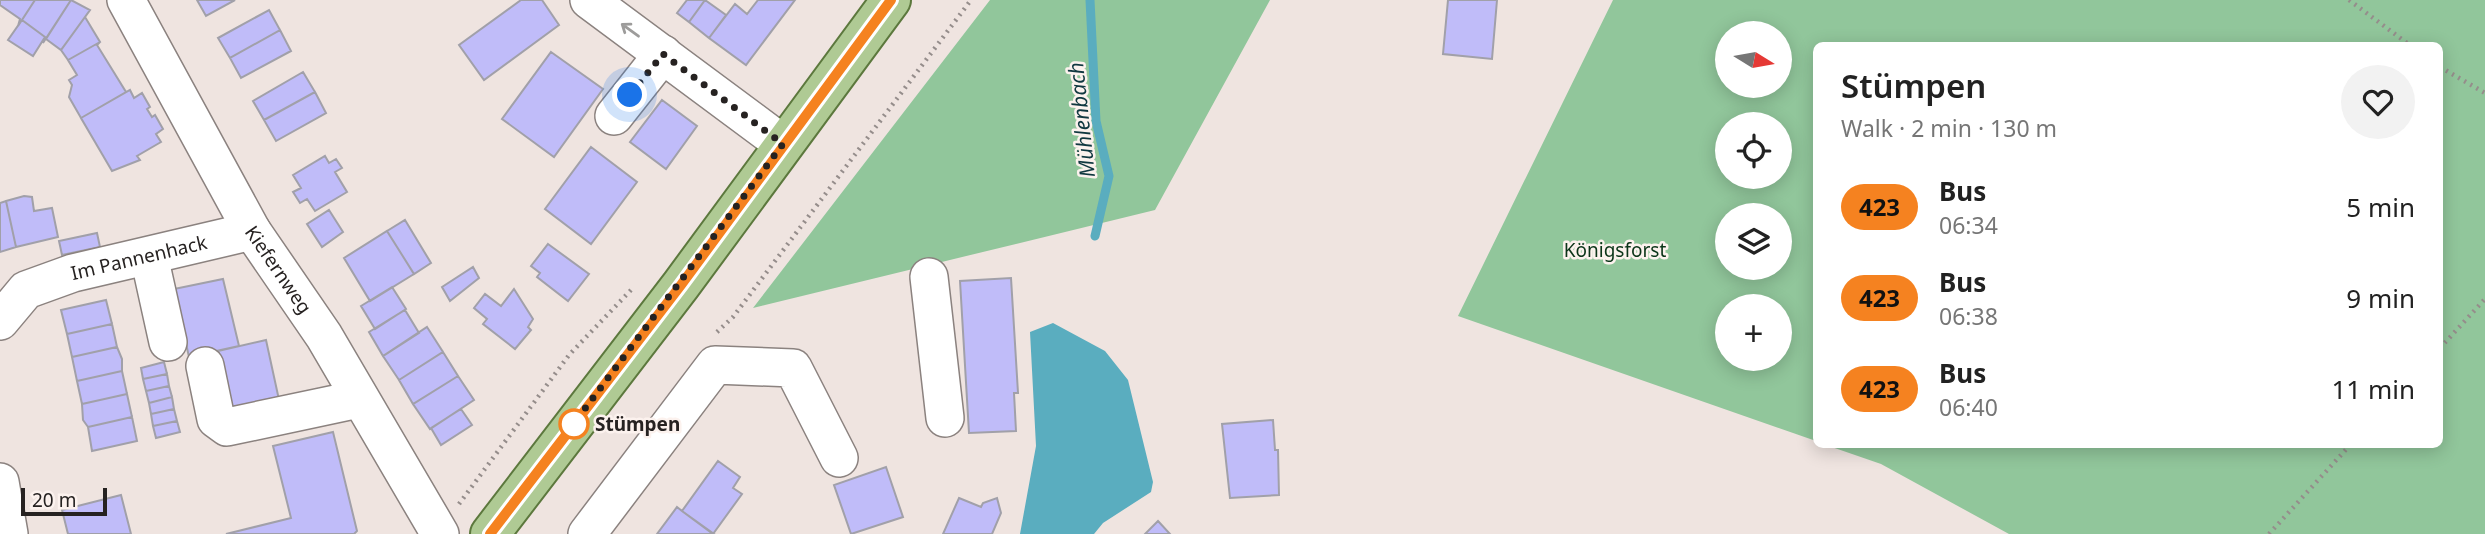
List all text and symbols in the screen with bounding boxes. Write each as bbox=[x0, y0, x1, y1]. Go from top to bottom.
north arrow bbox=[1715, 21, 1792, 98]
map controls bbox=[1715, 21, 1792, 371]
one-way arrow bbox=[621, 23, 640, 38]
water label: Mühlenbach bbox=[1061, 61, 1101, 179]
text: Stümpen bbox=[1841, 63, 1986, 108]
button: heart bbox=[2341, 65, 2415, 139]
your location bbox=[612, 77, 647, 112]
button: locate bbox=[1715, 112, 1792, 189]
text: Walk · 2 min · 130 m bbox=[1841, 112, 2057, 144]
text: Bus bbox=[1939, 173, 1986, 209]
text: 5 min bbox=[2346, 189, 2415, 225]
text: 423 bbox=[1859, 190, 1900, 223]
button: layers bbox=[1715, 203, 1792, 280]
text: 06:34 bbox=[1939, 209, 1998, 241]
street label: Kiefernweg bbox=[239, 220, 318, 319]
street label: Im Pannenhack bbox=[68, 229, 209, 286]
park label: Königsforst bbox=[1564, 237, 1666, 263]
text: Bus bbox=[1939, 264, 1986, 300]
text: 9 min bbox=[2346, 280, 2415, 316]
text: 423 bbox=[1859, 281, 1900, 314]
button: + bbox=[1715, 294, 1792, 371]
text: 06:38 bbox=[1939, 300, 1998, 332]
text: Bus bbox=[1939, 355, 1986, 391]
text: 11 min bbox=[2331, 371, 2415, 407]
text: 423 bbox=[1859, 372, 1900, 405]
text: 06:40 bbox=[1939, 391, 1998, 423]
marker: Stümpen bbox=[559, 409, 589, 439]
place label: Stümpen bbox=[595, 411, 680, 437]
scale bar bbox=[21, 485, 107, 517]
text: 20 m bbox=[32, 487, 76, 513]

